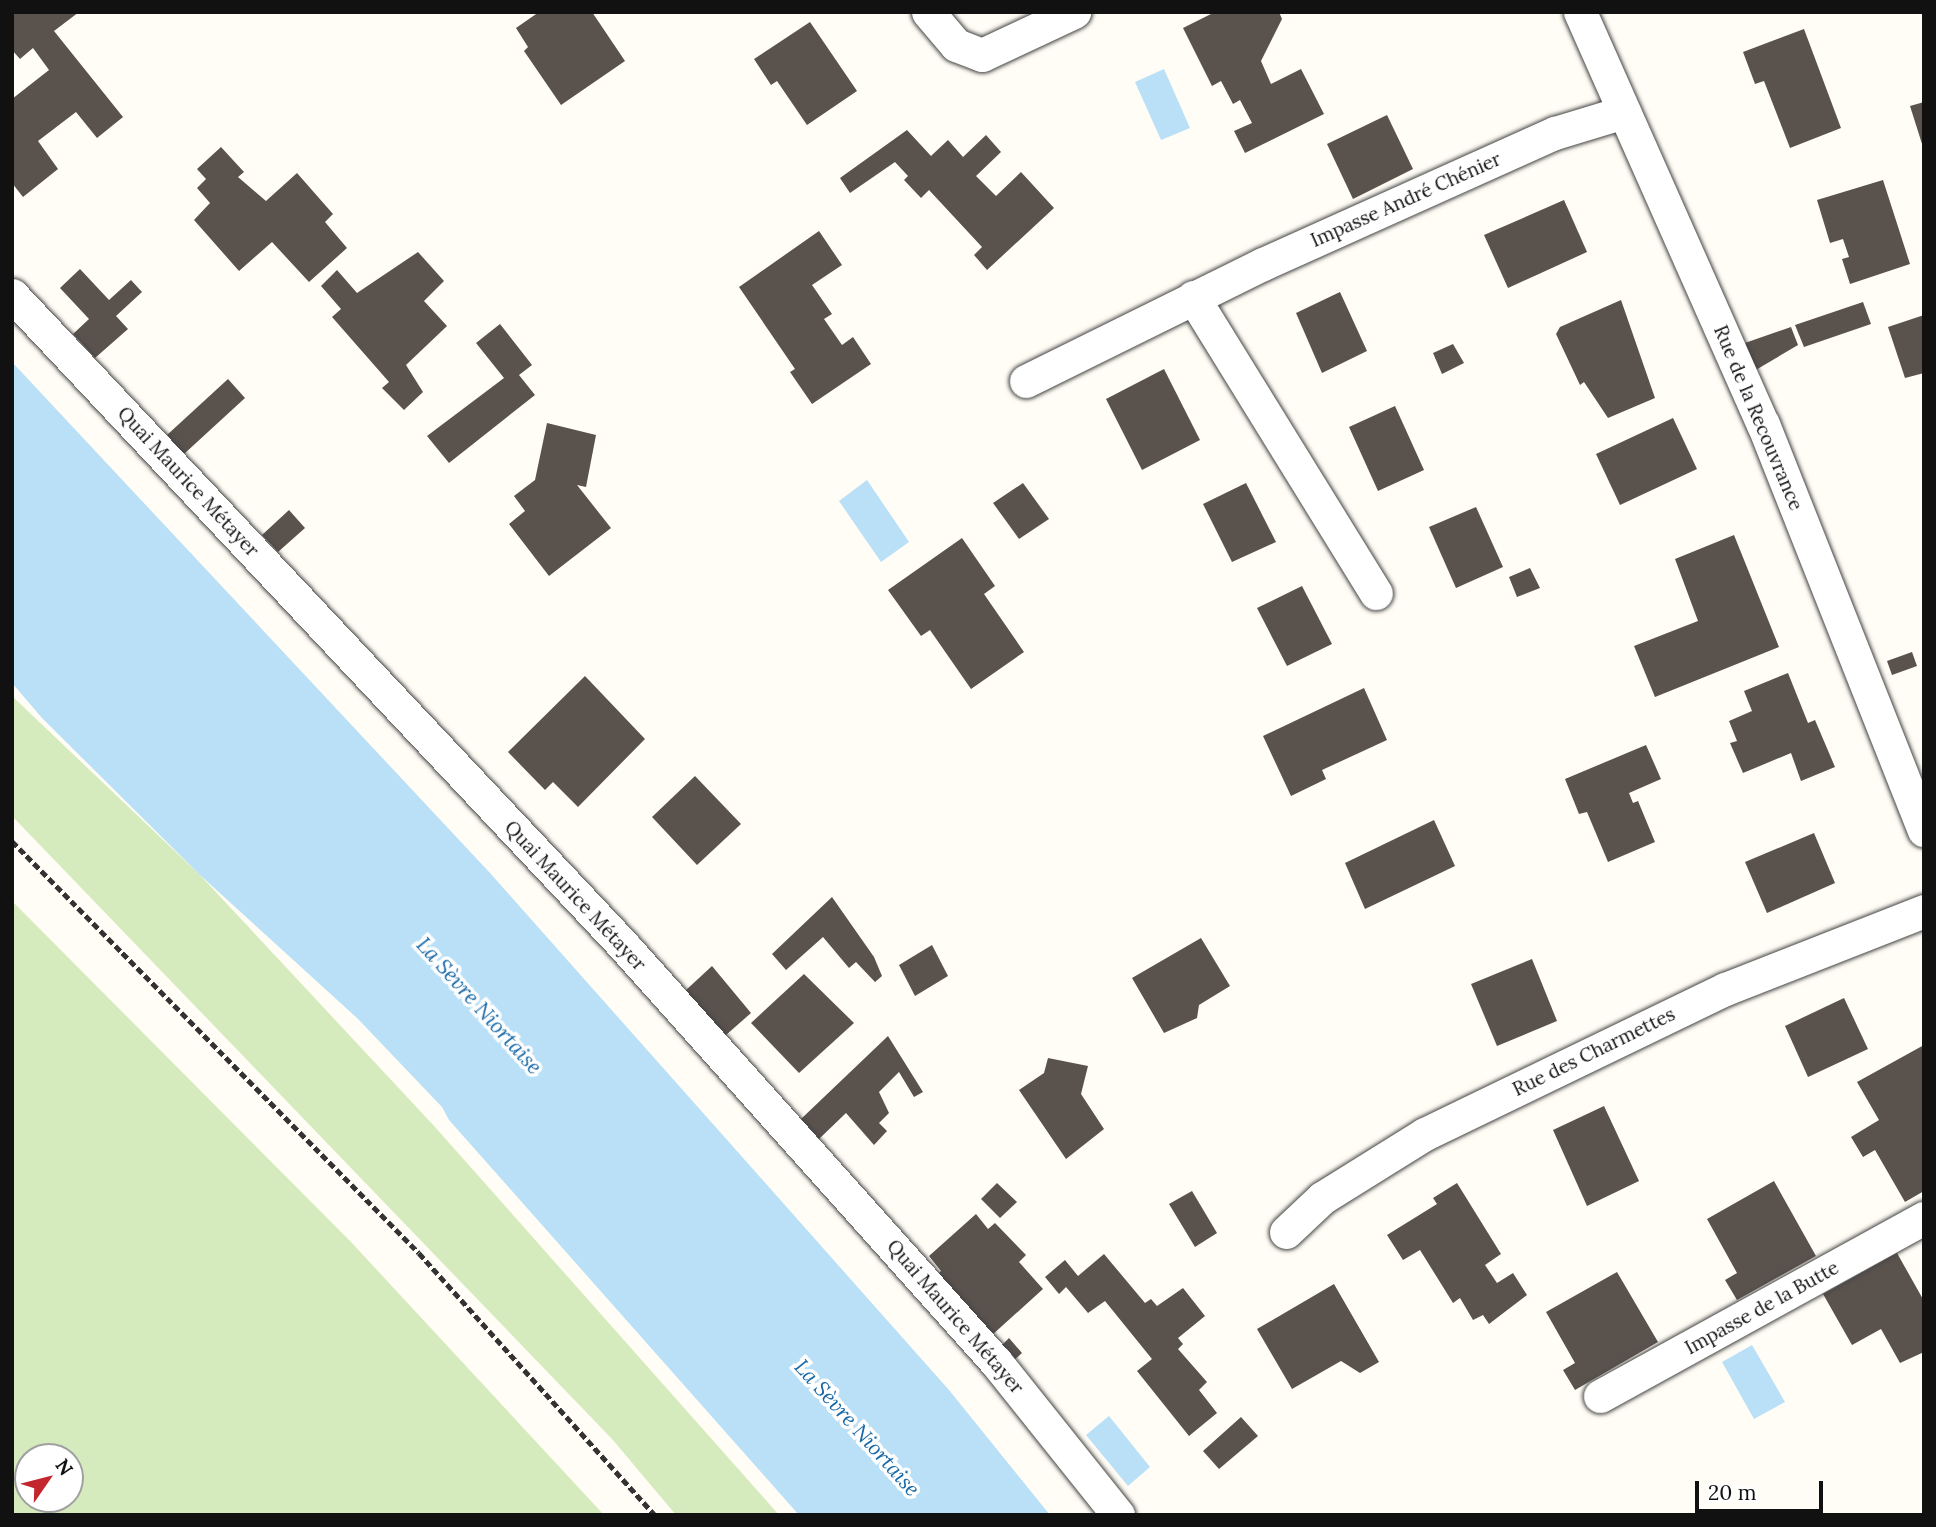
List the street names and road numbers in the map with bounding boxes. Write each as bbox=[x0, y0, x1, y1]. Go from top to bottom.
street label: Impasse André Chénier bbox=[1307, 148, 1505, 252]
street label: Rue de la Recouvrance bbox=[1709, 322, 1807, 514]
street label: Quai Maurice Métayer bbox=[113, 402, 263, 562]
street label: Quai Maurice Métayer bbox=[500, 816, 650, 976]
street label: Rue des Charmettes bbox=[1509, 1003, 1679, 1101]
street label: Quai Maurice Métayer bbox=[882, 1235, 1028, 1399]
street label: Impasse de la Butte bbox=[1681, 1256, 1843, 1360]

